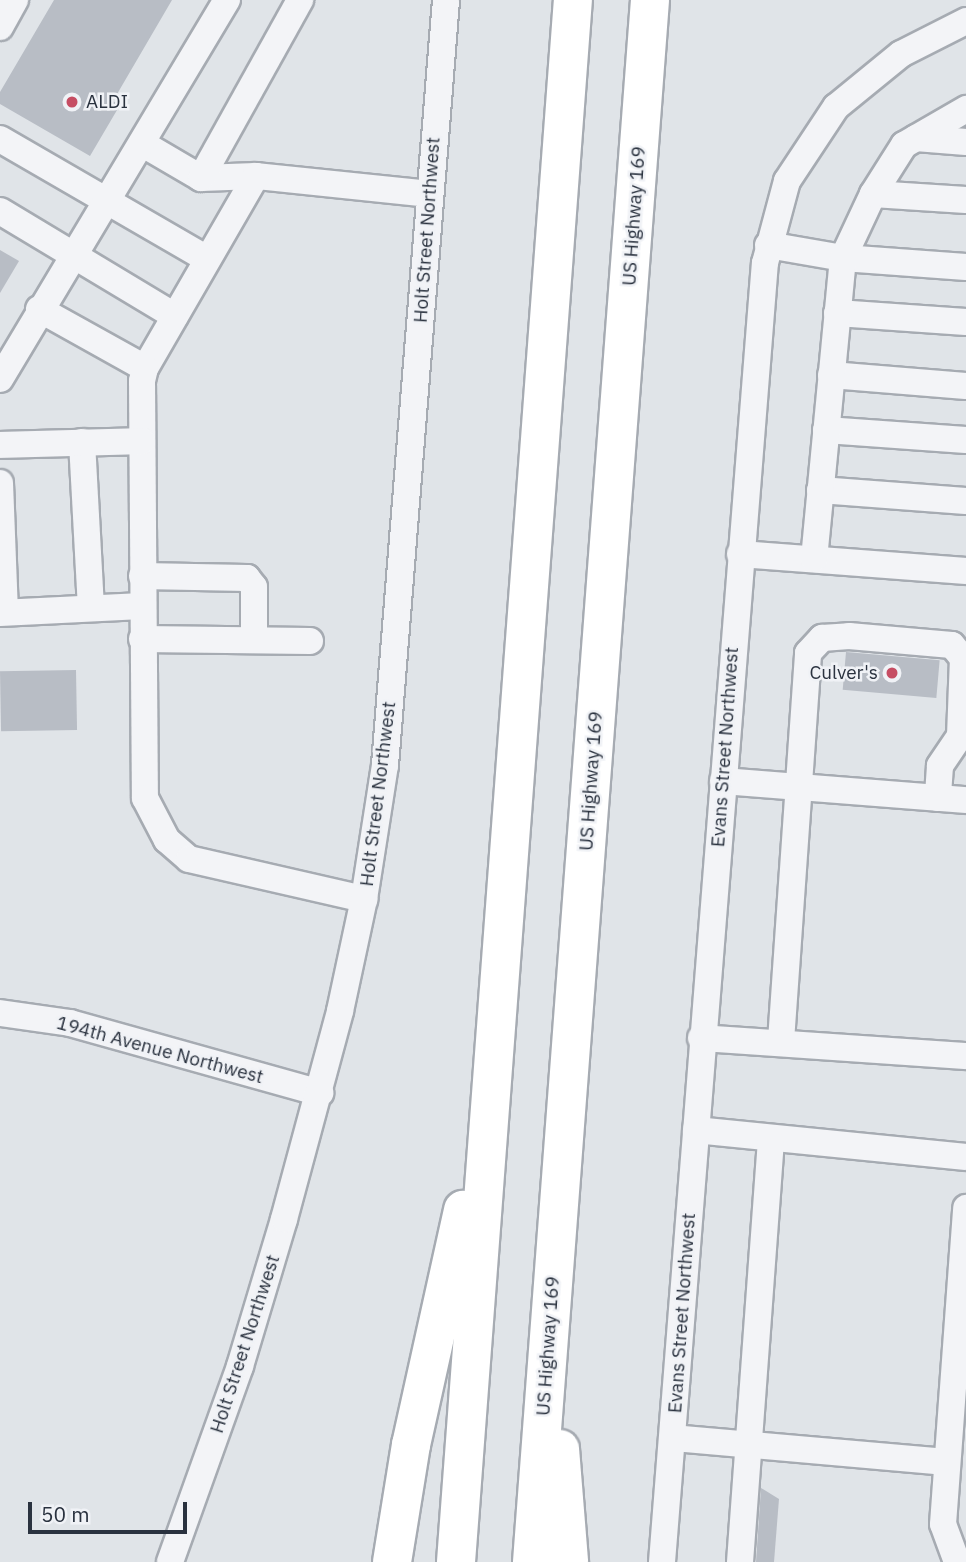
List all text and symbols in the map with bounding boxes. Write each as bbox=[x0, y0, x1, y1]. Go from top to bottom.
place label: ALDI bbox=[86, 91, 128, 113]
marker: ALDI bbox=[64, 94, 80, 110]
street label: Holt Street Northwest bbox=[409, 136, 445, 324]
street label: US Highway 169 bbox=[618, 145, 650, 287]
street label: Evans Street Northwest bbox=[707, 646, 743, 848]
place label: Culver's bbox=[809, 662, 878, 684]
marker: Culver's bbox=[884, 665, 900, 681]
street label: Holt Street Northwest bbox=[355, 700, 401, 888]
street label: US Highway 169 bbox=[575, 710, 607, 852]
street label: 194th Avenue Northwest bbox=[54, 1011, 266, 1089]
street label: Evans Street Northwest bbox=[664, 1212, 700, 1414]
street label: Holt Street Northwest bbox=[205, 1252, 285, 1436]
street label: US Highway 169 bbox=[532, 1275, 564, 1417]
scale bar bbox=[32, 1488, 191, 1532]
text: 50 m bbox=[41, 1500, 90, 1528]

